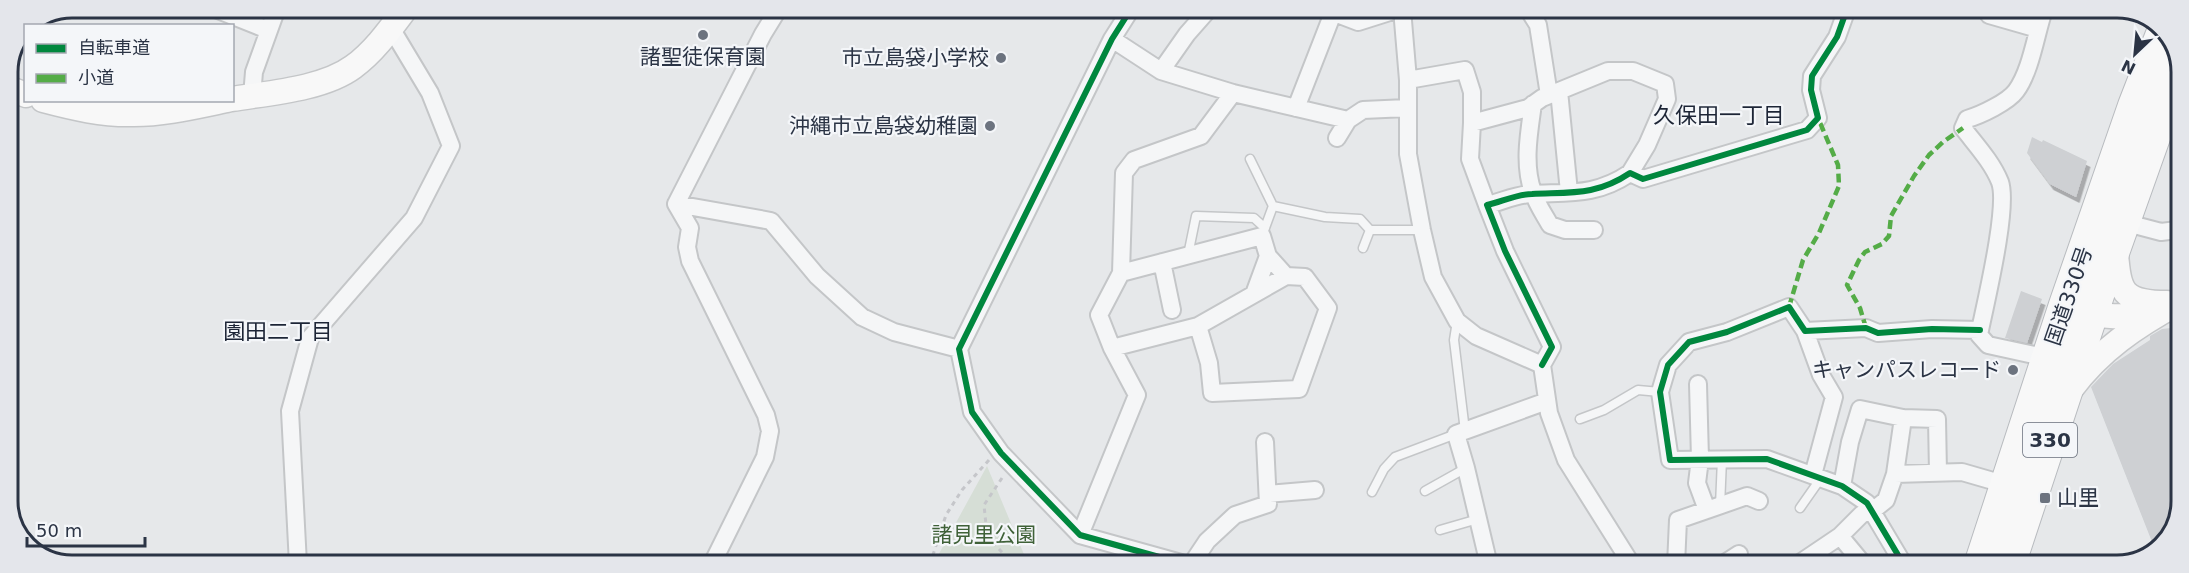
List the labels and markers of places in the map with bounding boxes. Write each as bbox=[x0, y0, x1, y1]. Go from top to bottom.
marker: 諸聖徒保育園 bbox=[696, 28, 710, 42]
place label: 諸聖徒保育園 bbox=[640, 45, 766, 69]
place label: 市立島袋小学校 bbox=[842, 46, 989, 70]
marker: 市立島袋小学校 bbox=[994, 51, 1008, 65]
place label: 沖縄市立島袋幼稚園 bbox=[789, 114, 978, 138]
marker: 沖縄市立島袋幼稚園 bbox=[983, 119, 997, 133]
place label: キャンパスレコード bbox=[1812, 358, 2001, 382]
marker: キャンパスレコード bbox=[2006, 363, 2020, 377]
place label: 山里 bbox=[2057, 486, 2099, 510]
marker: 山里 bbox=[2038, 491, 2052, 505]

